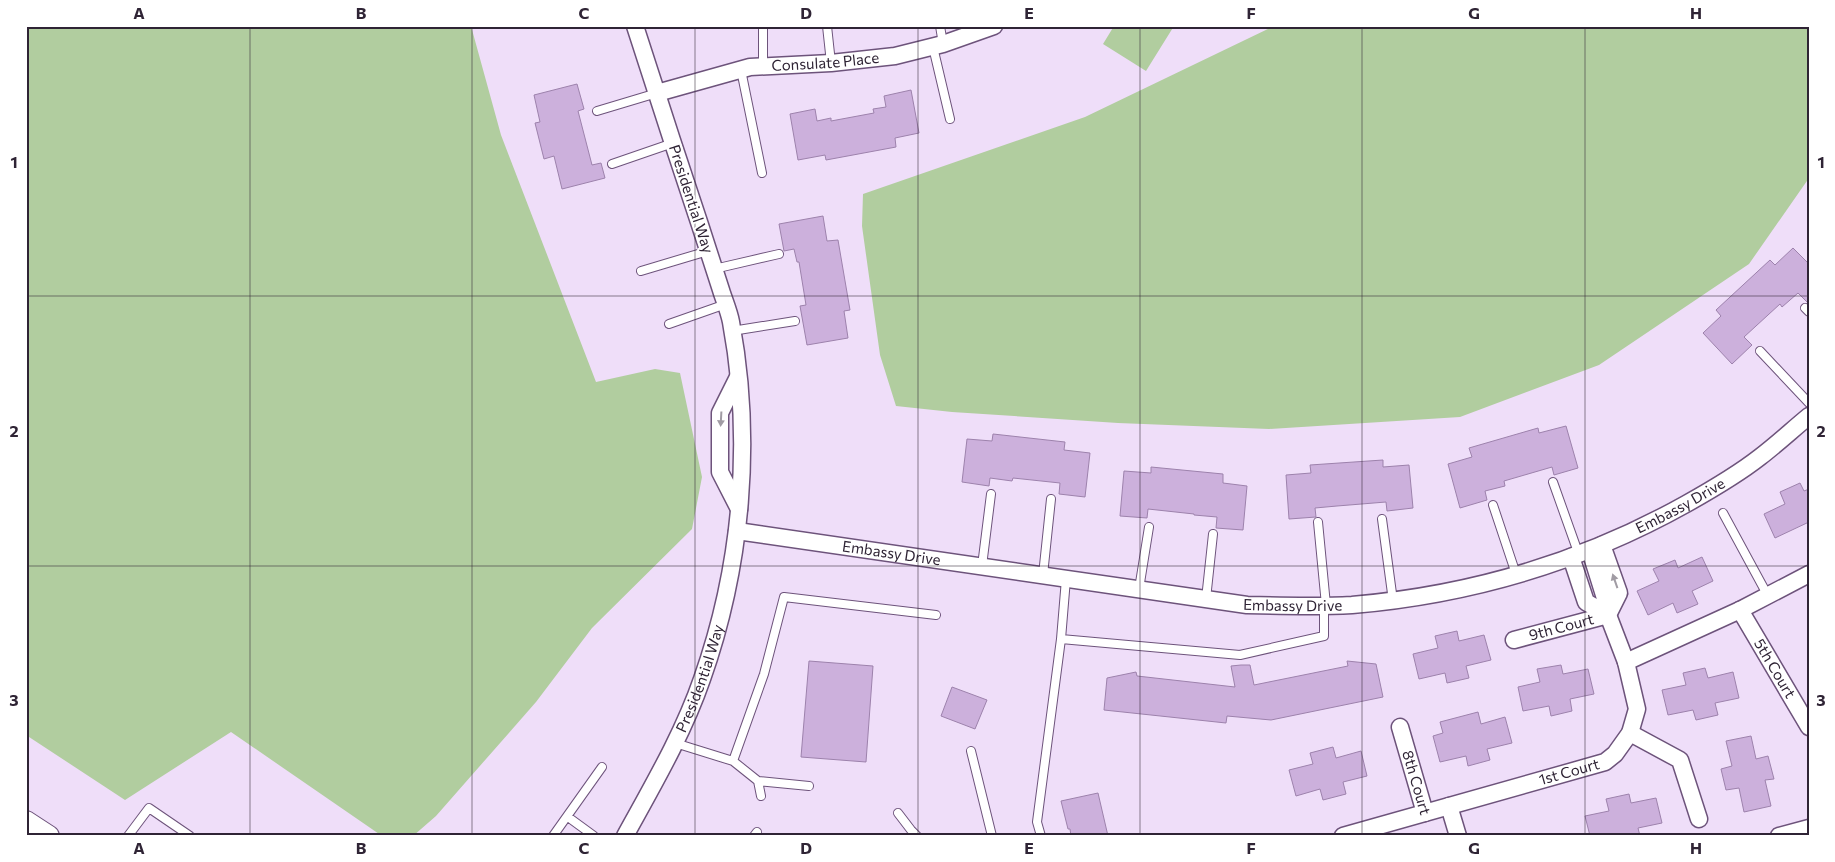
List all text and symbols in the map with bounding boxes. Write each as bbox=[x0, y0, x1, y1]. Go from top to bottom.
text: A bbox=[133, 3, 145, 22]
text: B bbox=[356, 3, 367, 22]
text: C bbox=[579, 3, 590, 22]
text: D bbox=[800, 3, 812, 22]
text: E bbox=[1024, 3, 1034, 22]
text: F bbox=[1246, 3, 1256, 22]
text: G bbox=[1468, 3, 1480, 22]
text: H bbox=[1690, 3, 1702, 22]
street label: Consulate Place bbox=[771, 48, 880, 74]
street label: Presidential Way bbox=[666, 142, 718, 256]
text: 1 bbox=[10, 152, 18, 171]
text: 1 bbox=[1817, 152, 1825, 171]
one-way arrow bbox=[716, 412, 724, 428]
text: 2 bbox=[9, 421, 19, 440]
text: 2 bbox=[1816, 421, 1826, 440]
street label: Embassy Drive bbox=[1632, 473, 1728, 537]
street label: Embassy Drive bbox=[841, 536, 942, 568]
one-way arrow bbox=[1611, 573, 1619, 588]
street label: Embassy Drive bbox=[1243, 595, 1343, 614]
street label: 9th Court bbox=[1527, 609, 1596, 644]
street label: Presidential Way bbox=[671, 622, 726, 735]
street label: 5th Court bbox=[1751, 635, 1800, 701]
text: 3 bbox=[9, 690, 19, 709]
text: 3 bbox=[1816, 690, 1826, 709]
street label: 8th Court bbox=[1399, 748, 1435, 817]
street label: 1st Court bbox=[1537, 754, 1601, 788]
text: A bbox=[133, 838, 145, 857]
text: B bbox=[356, 838, 367, 857]
text: C bbox=[579, 838, 590, 857]
text: D bbox=[800, 838, 812, 857]
text: E bbox=[1024, 838, 1034, 857]
text: F bbox=[1246, 838, 1256, 857]
text: G bbox=[1468, 838, 1480, 857]
text: H bbox=[1690, 838, 1702, 857]

